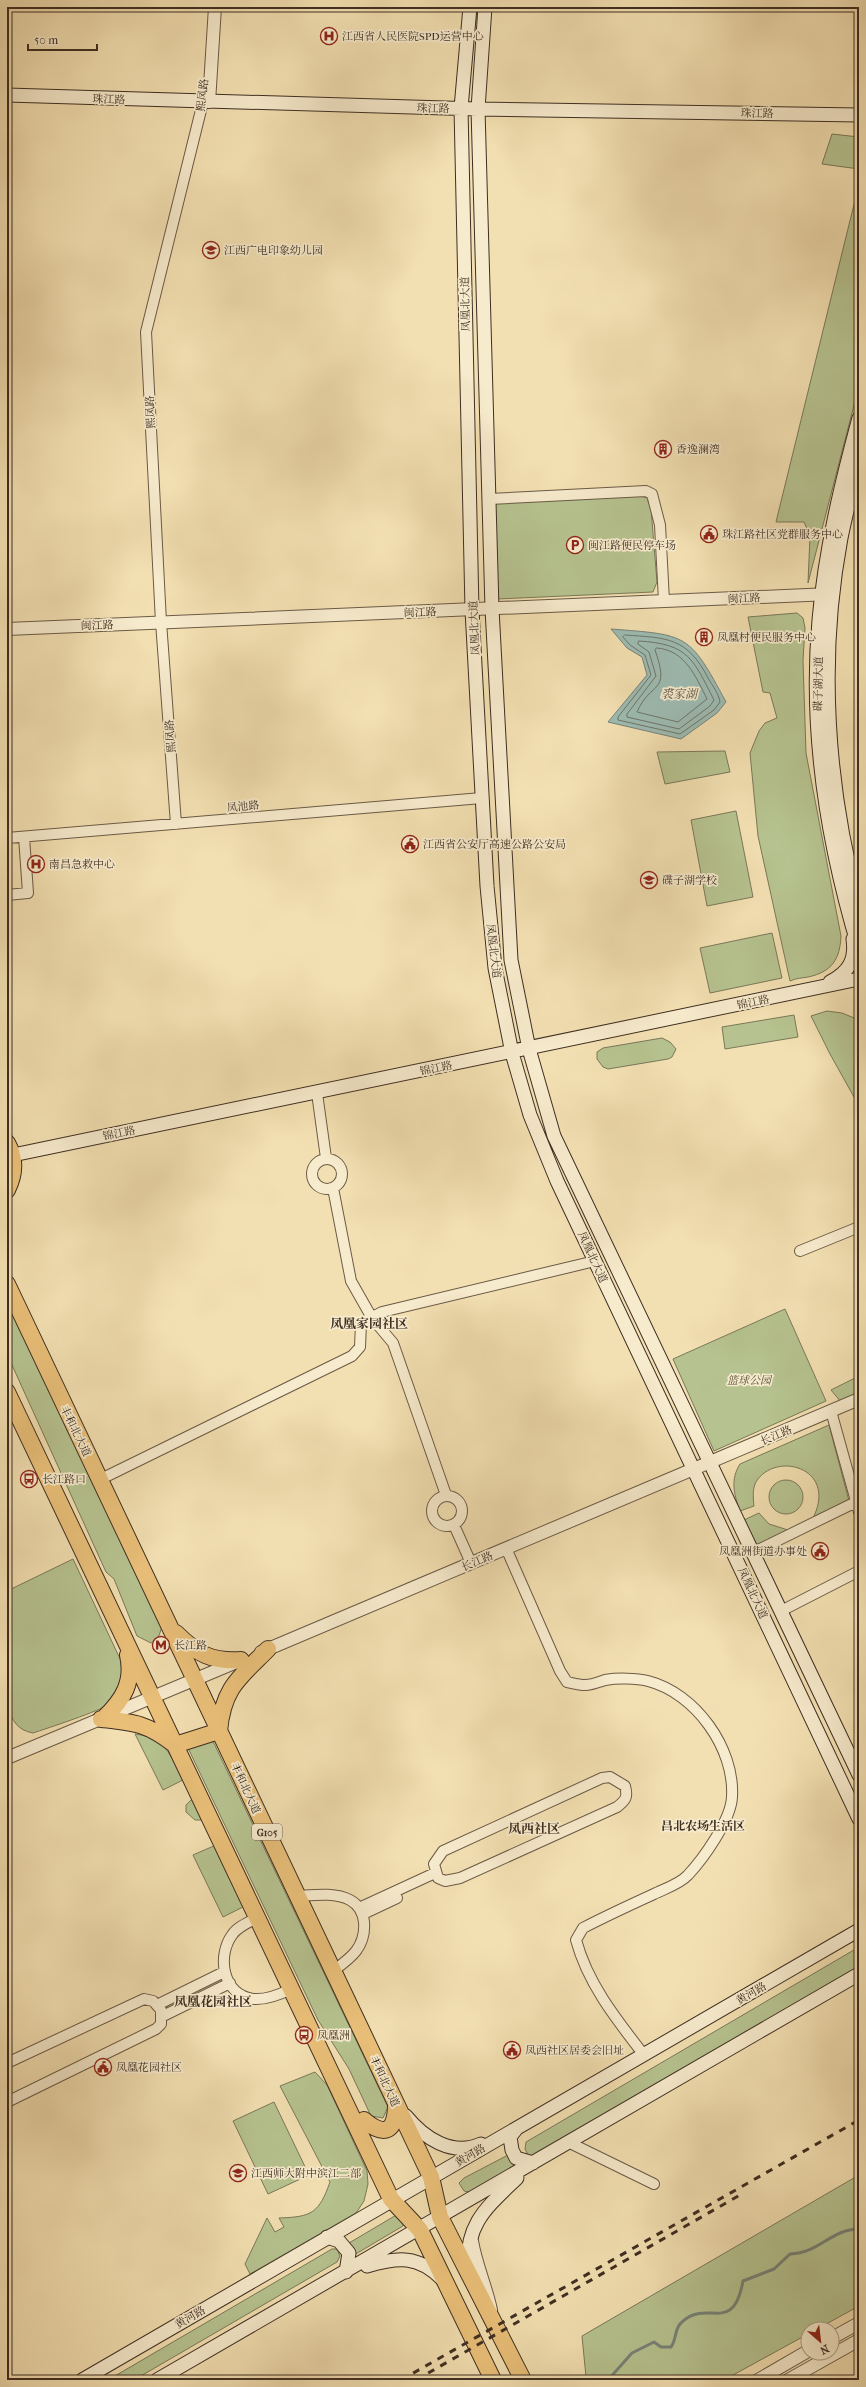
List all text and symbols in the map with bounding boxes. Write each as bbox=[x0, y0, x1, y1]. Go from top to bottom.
scale bar bbox=[28, 26, 97, 52]
hospital icon: 江西省人民医院SPD运营中心 bbox=[319, 26, 339, 46]
place label: 江西省人民医院SPD运营中心 bbox=[342, 30, 484, 43]
text: 50 m bbox=[34, 33, 58, 47]
street label: 熙凤路 bbox=[194, 78, 211, 112]
street label: 珠江路 bbox=[92, 92, 126, 107]
street label: 珠江路 bbox=[416, 102, 450, 115]
street label: 珠江路 bbox=[740, 107, 774, 120]
school or university icon: 江西广电印象幼儿园 bbox=[201, 240, 221, 260]
place label: 江西广电印象幼儿园 bbox=[224, 244, 323, 257]
street label: 凤凰北大道 bbox=[459, 276, 472, 332]
street label: 熙凤路 bbox=[143, 395, 158, 429]
building icon: 香逸澜湾 bbox=[653, 439, 673, 459]
place label: 香逸澜湾 bbox=[676, 443, 720, 456]
public building icon: 珠江路社区党群服务中心 bbox=[699, 524, 719, 544]
place label: 珠江路社区党群服务中心 bbox=[722, 528, 843, 541]
parking icon: 闽江路便民停车场 bbox=[565, 535, 585, 555]
place label: 闽江路便民停车场 bbox=[588, 539, 676, 552]
street label: 闽江路 bbox=[727, 591, 761, 606]
street label: 凤凰北大道 bbox=[467, 600, 482, 656]
street label: 闽江路 bbox=[403, 605, 437, 620]
street label: 闽江路 bbox=[80, 618, 114, 633]
building icon: 凤凰村便民服务中心 bbox=[694, 627, 714, 647]
place label: 凤凰村便民服务中心 bbox=[717, 631, 816, 644]
street label: 碟子湖大道 bbox=[812, 656, 825, 712]
water label: 裘家湖 bbox=[661, 687, 699, 701]
street label: 熙凤路 bbox=[163, 719, 178, 753]
street label: 凤池路 bbox=[226, 799, 260, 814]
public building icon: 江西省公安厅高速公路公安局 bbox=[400, 834, 420, 854]
place label: 江西省公安厅高速公路公安局 bbox=[423, 838, 566, 851]
hospital icon: 南昌急救中心 bbox=[26, 854, 46, 874]
place label: 南昌急救中心 bbox=[49, 858, 115, 871]
school or university icon: 碟子湖学校 bbox=[639, 870, 659, 890]
place label: 碟子湖学校 bbox=[662, 874, 717, 887]
street label: 凤凰北大道 bbox=[484, 923, 503, 979]
street label: 锦江路 bbox=[736, 993, 771, 1012]
street label: 锦江路 bbox=[419, 1059, 454, 1078]
street label: 锦江路 bbox=[102, 1124, 137, 1143]
street label: 凤凰北大道 bbox=[575, 1230, 610, 1285]
district label: 凤凰家园社区 bbox=[330, 1316, 408, 1331]
park label: 篮球公园 bbox=[727, 1374, 773, 1387]
street label: 丰和北大道 bbox=[58, 1404, 93, 1459]
street label: 长江路 bbox=[758, 1423, 794, 1448]
bus stop icon: 长江路口 bbox=[19, 1469, 39, 1489]
place label: 长江路口 bbox=[42, 1473, 86, 1486]
public building icon: 凤凰洲街道办事处 bbox=[810, 1541, 830, 1561]
place label: 凤凰洲街道办事处 bbox=[719, 1545, 807, 1558]
street label: 长江路 bbox=[459, 1549, 495, 1574]
street label: 凤凰北大道 bbox=[735, 1566, 770, 1621]
metro station icon: 长江路 bbox=[151, 1635, 171, 1655]
place label: 长江路 bbox=[174, 1639, 207, 1652]
street label: 丰和北大道 bbox=[228, 1761, 263, 1816]
district label: 昌北农场生活区 bbox=[661, 1819, 745, 1833]
district label: 凤西社区 bbox=[508, 1821, 560, 1836]
road number: G105 bbox=[252, 1824, 282, 1840]
street label: 黄河路 bbox=[734, 1980, 769, 2007]
district label: 凤凰花园社区 bbox=[174, 1994, 252, 2009]
bus stop icon: 凤凰洲 bbox=[294, 2025, 314, 2045]
place label: 凤凰洲 bbox=[317, 2029, 350, 2042]
public building icon: 凤西社区居委会旧址 bbox=[502, 2040, 522, 2060]
place label: 凤西社区居委会旧址 bbox=[525, 2044, 624, 2057]
street label: 丰和北大道 bbox=[367, 2054, 402, 2109]
public building icon: 凤凰花园社区 bbox=[93, 2057, 113, 2077]
place label: 凤凰花园社区 bbox=[116, 2061, 182, 2074]
street label: 黄河路 bbox=[453, 2142, 488, 2169]
school or university icon: 江西师大附中滨江二部 bbox=[228, 2163, 248, 2183]
place label: 江西师大附中滨江二部 bbox=[251, 2167, 362, 2180]
street label: 黄河路 bbox=[173, 2304, 208, 2331]
north arrow bbox=[800, 2321, 840, 2361]
text: N bbox=[817, 2342, 831, 2357]

